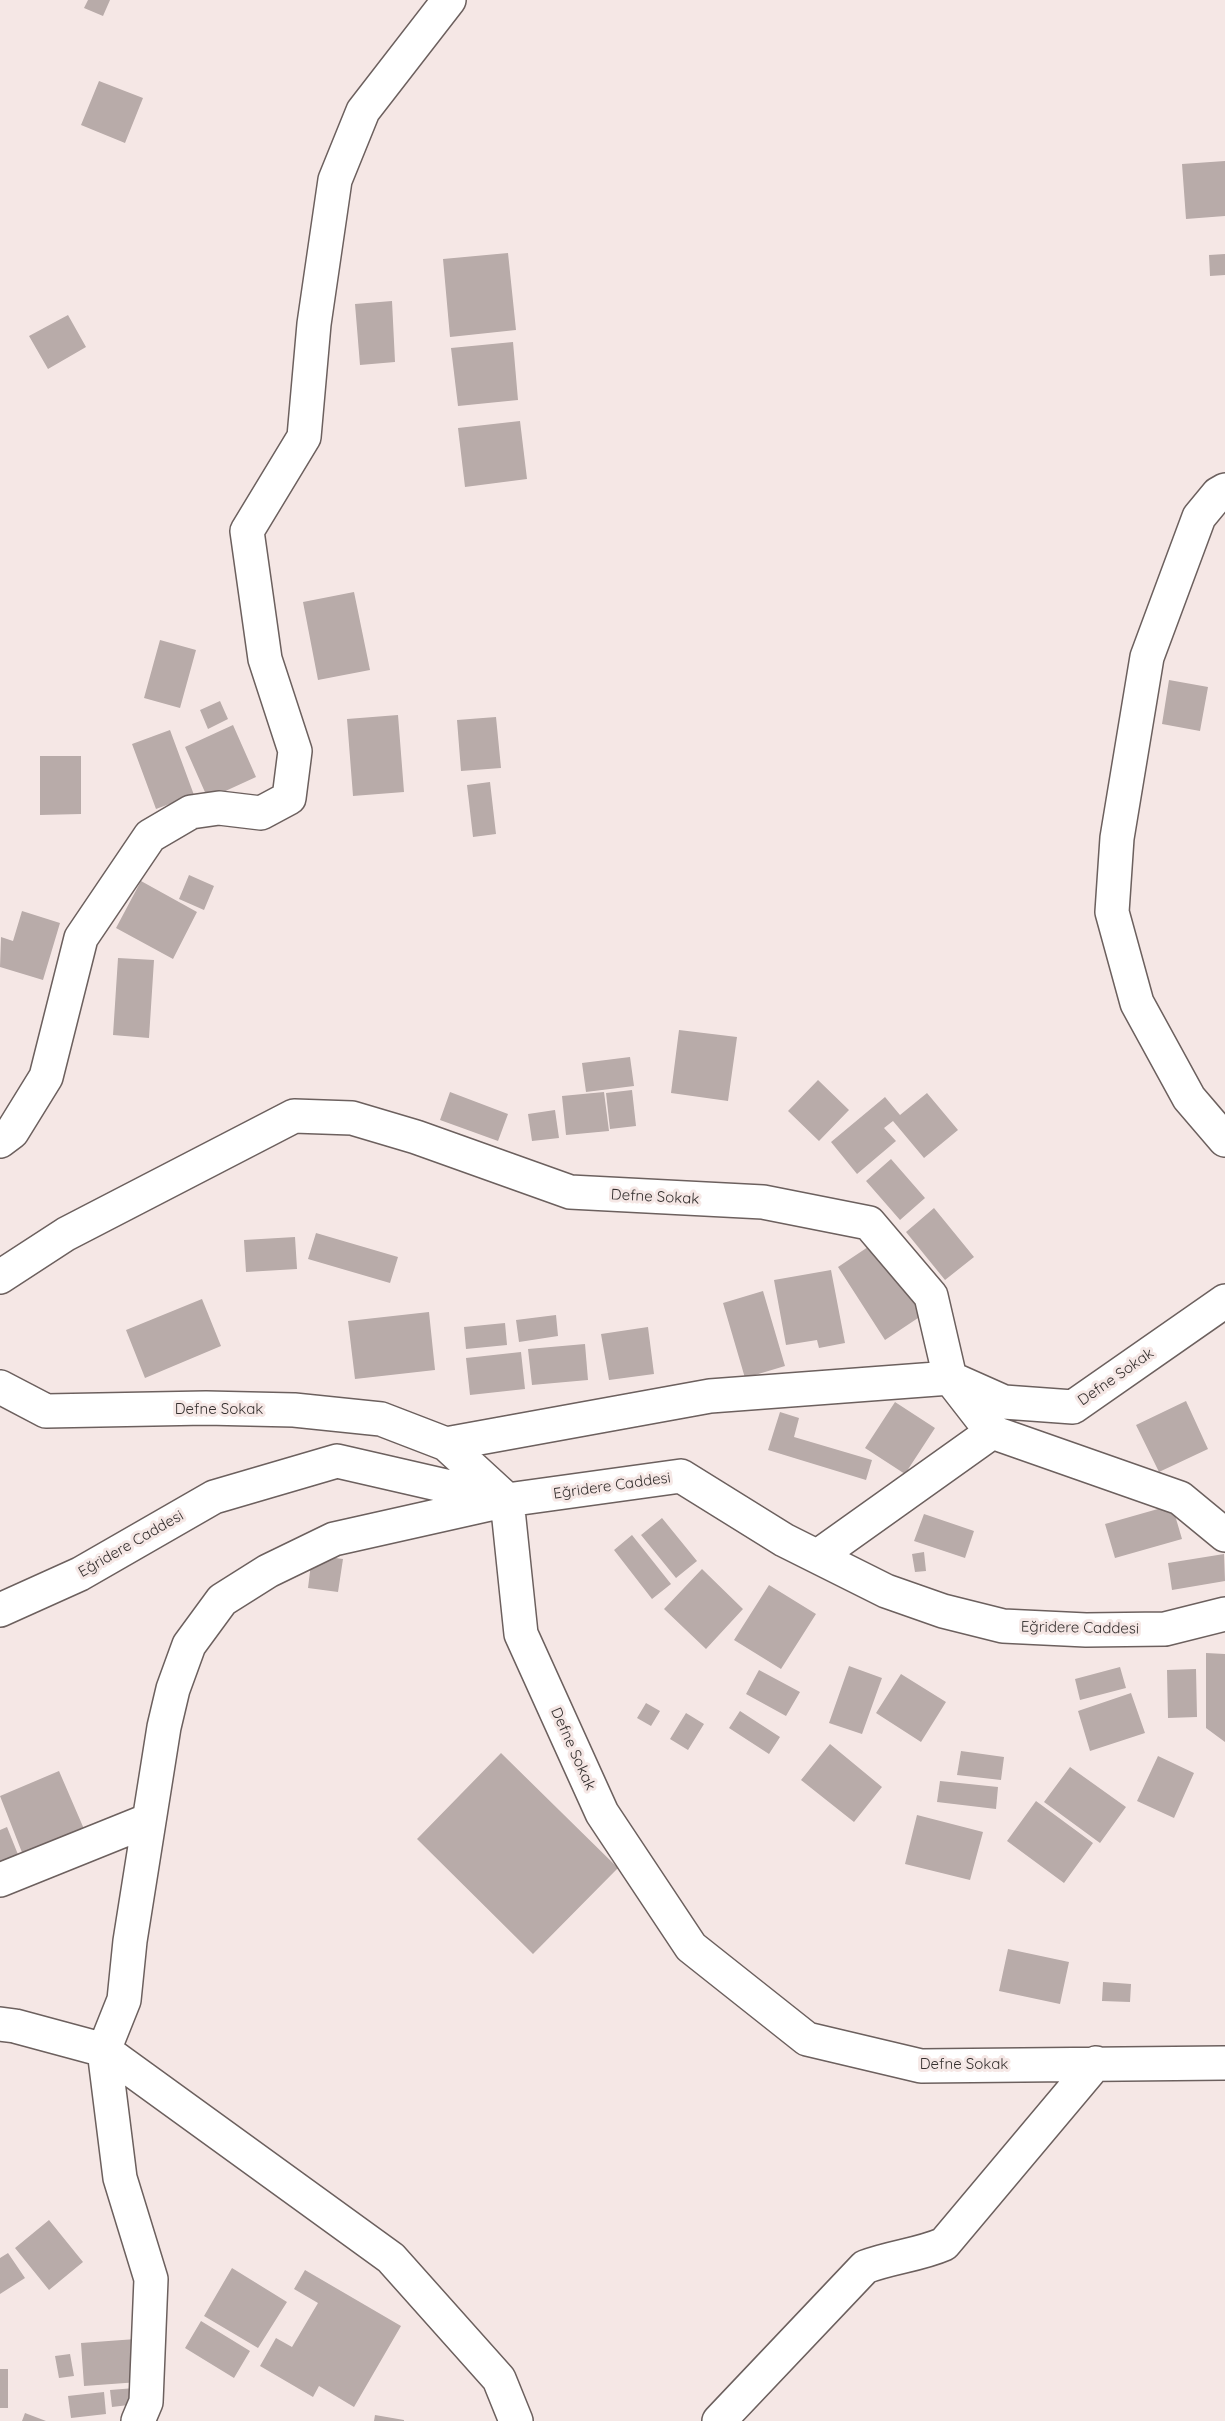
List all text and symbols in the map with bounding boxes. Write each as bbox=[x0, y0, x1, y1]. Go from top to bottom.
street label: Defne Sokak bbox=[610, 1186, 700, 1208]
street label: Defne Sokak bbox=[1075, 1344, 1157, 1410]
street label: Defne Sokak bbox=[175, 1400, 263, 1418]
street label: Eğridere Caddesi bbox=[552, 1469, 672, 1503]
street label: Eğridere Caddesi bbox=[75, 1507, 187, 1581]
street label: Eğridere Caddesi bbox=[1021, 1618, 1139, 1638]
street label: Defne Sokak bbox=[547, 1705, 599, 1793]
street label: Defne Sokak bbox=[920, 2055, 1008, 2073]

